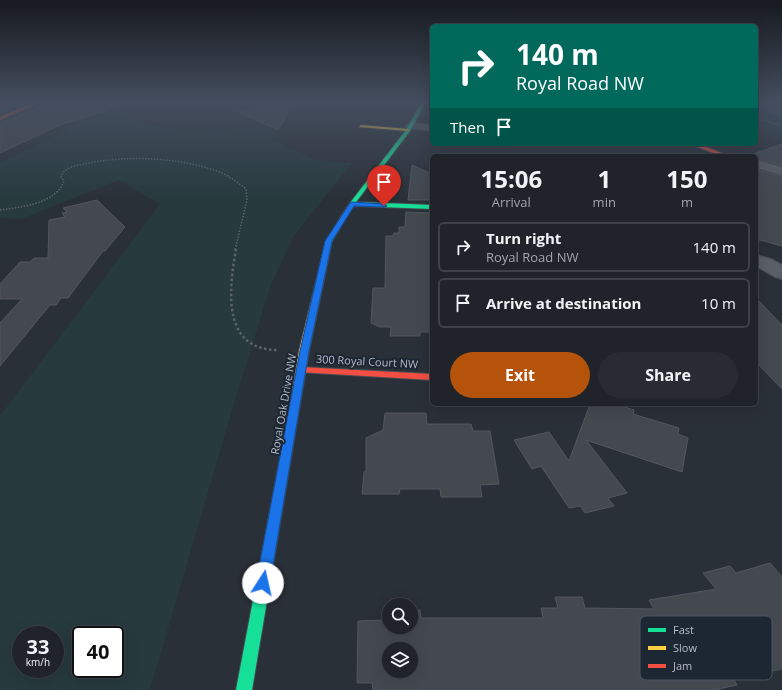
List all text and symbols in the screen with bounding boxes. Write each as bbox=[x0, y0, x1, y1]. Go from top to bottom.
text: 140 m bbox=[516, 35, 599, 73]
icon: right bbox=[450, 40, 502, 92]
text: Royal Road NW bbox=[516, 71, 644, 95]
icon: arrive bbox=[493, 116, 515, 138]
text: Then bbox=[450, 117, 485, 137]
text: 15:06 bbox=[480, 162, 542, 195]
text: 1 bbox=[597, 162, 611, 195]
text: 150 bbox=[666, 162, 708, 195]
pin bbox=[367, 165, 401, 206]
icon: arrive bbox=[373, 171, 395, 193]
text: Arrival bbox=[492, 193, 531, 211]
text: min bbox=[593, 193, 616, 211]
text: m bbox=[681, 193, 693, 211]
text: Turn right bbox=[486, 228, 561, 248]
icon: right bbox=[452, 236, 474, 258]
text: 140 m bbox=[692, 237, 736, 257]
text: Royal Road NW bbox=[486, 248, 578, 266]
icon: arrive bbox=[452, 292, 474, 314]
text: Arrive at destination bbox=[486, 293, 641, 313]
text: 10 m bbox=[701, 293, 736, 313]
street label: 300 Royal Court NW bbox=[315, 351, 419, 371]
street label: Royal Oak Drive NW bbox=[267, 352, 299, 456]
button: Exit bbox=[450, 352, 590, 398]
button: Share bbox=[598, 352, 738, 398]
position arrow bbox=[242, 562, 284, 604]
map controls bbox=[382, 598, 418, 678]
button: search bbox=[382, 598, 418, 634]
legend bbox=[640, 616, 772, 680]
text: Fast bbox=[673, 622, 694, 637]
speed limit sign: 40 bbox=[72, 626, 124, 678]
text: 33 bbox=[27, 633, 49, 660]
text: Slow bbox=[673, 640, 697, 655]
button: layers bbox=[382, 642, 418, 678]
text: km/h bbox=[26, 655, 50, 669]
text: Jam bbox=[672, 658, 692, 673]

